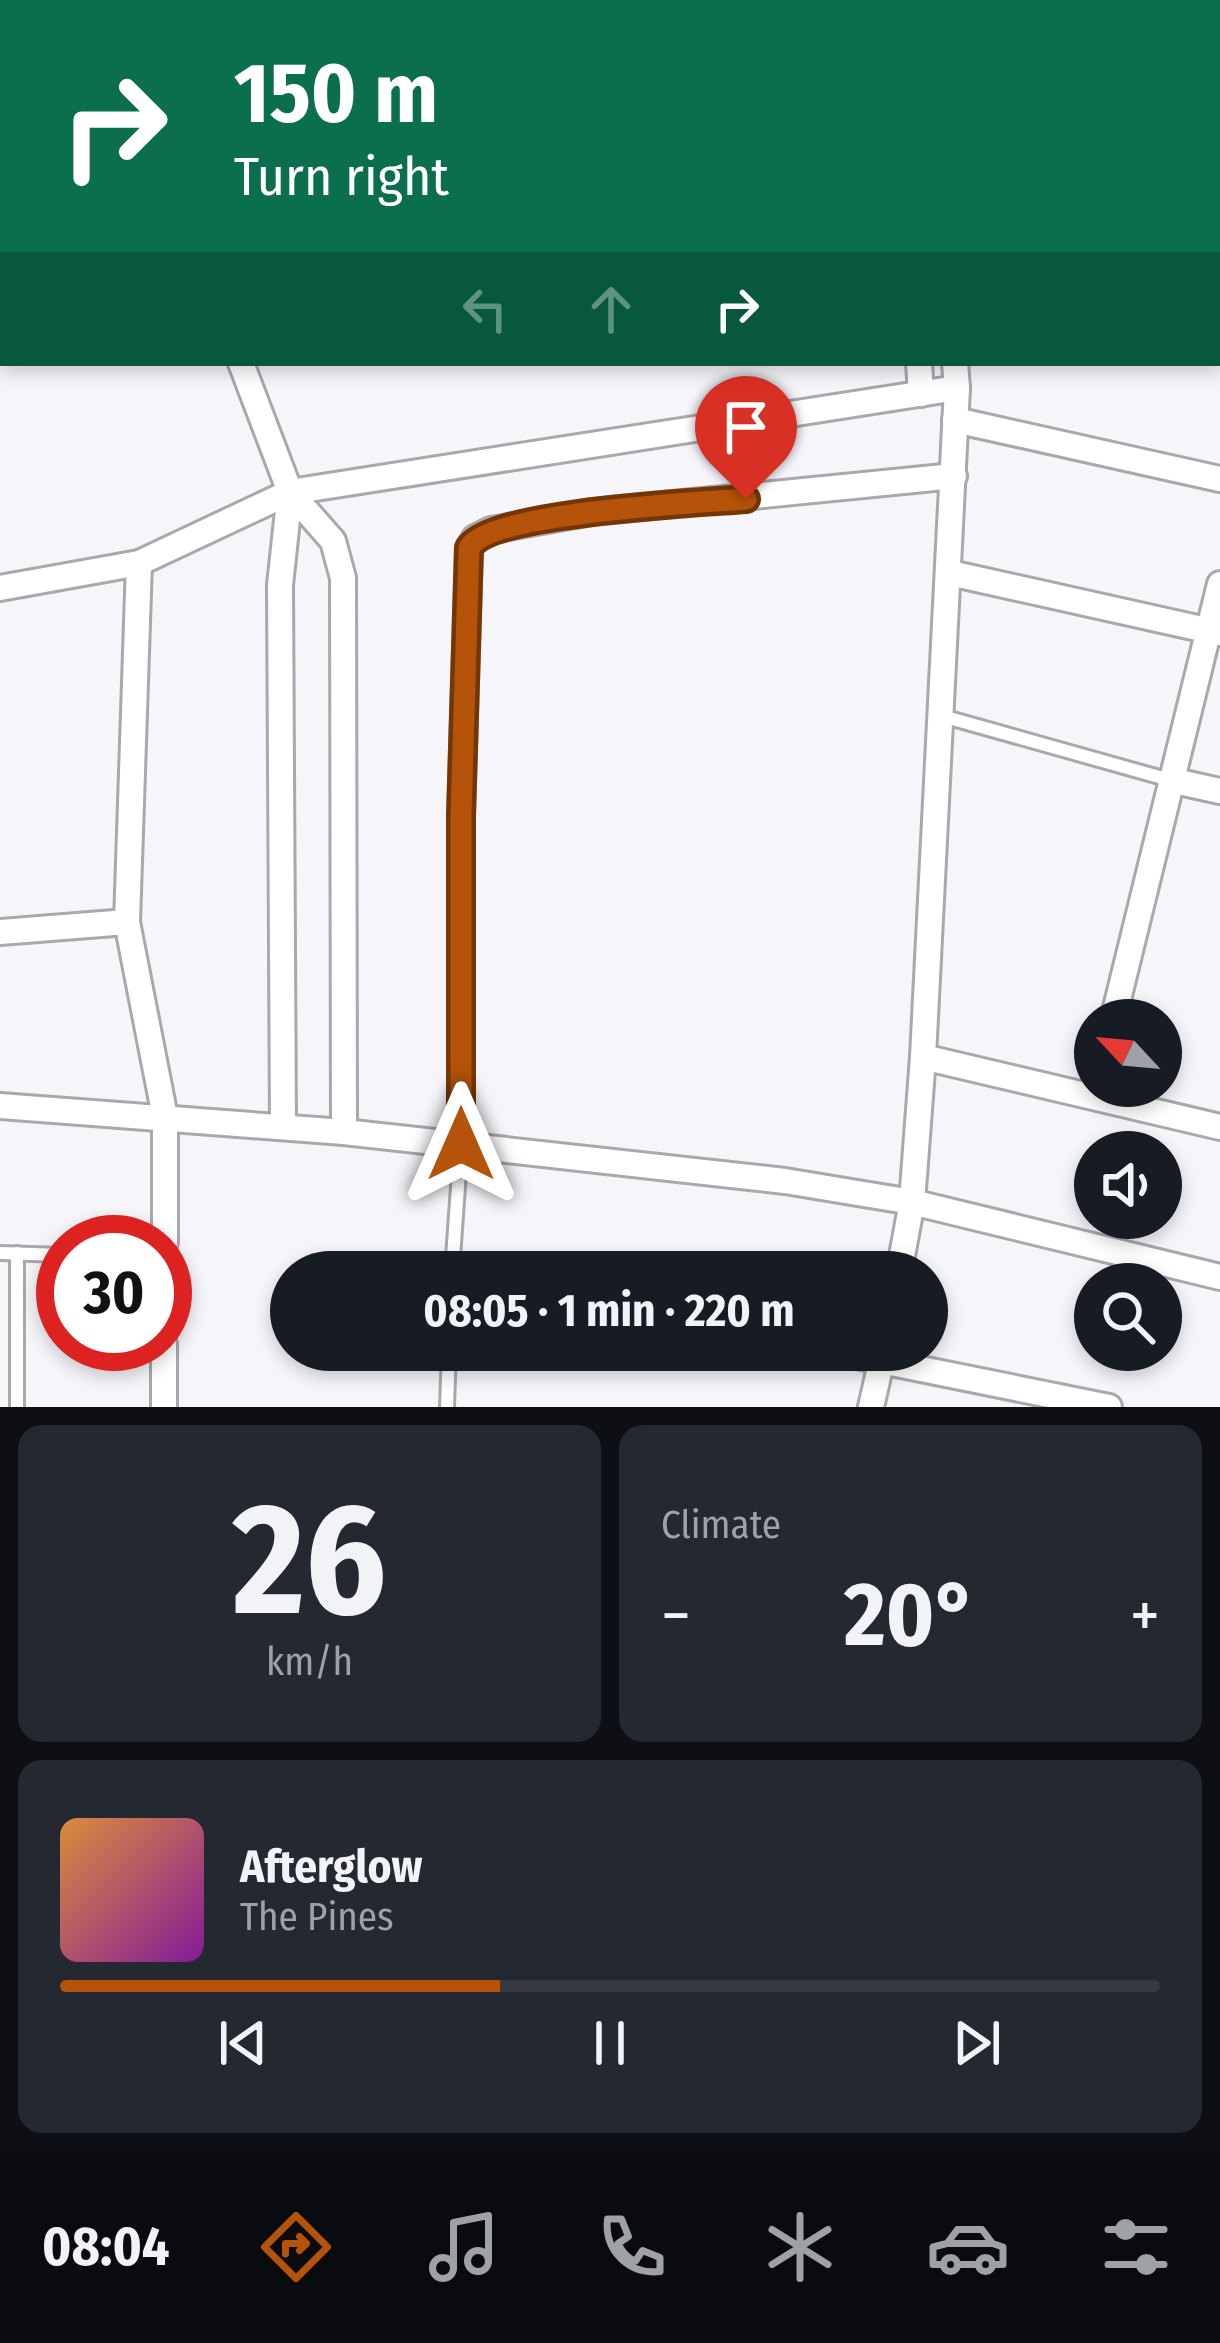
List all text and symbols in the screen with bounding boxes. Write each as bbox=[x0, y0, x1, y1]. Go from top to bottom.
text: 150 m bbox=[234, 43, 438, 144]
icon: right bbox=[36, 48, 192, 204]
text: Turn right bbox=[234, 145, 449, 209]
icon: left bbox=[452, 276, 518, 342]
icon: ahead bbox=[578, 276, 644, 342]
icon: right bbox=[704, 276, 770, 342]
pin bbox=[695, 376, 797, 499]
icon: arrive bbox=[713, 394, 779, 460]
north arrow bbox=[1074, 999, 1182, 1107]
map controls bbox=[1074, 999, 1182, 1371]
position arrow bbox=[398, 1081, 524, 1207]
button: sound bbox=[1074, 1131, 1182, 1239]
speed limit sign: 30 bbox=[36, 1215, 192, 1371]
button: search bbox=[1074, 1263, 1182, 1371]
text: 08:05 · 1 min · 220 m bbox=[423, 1284, 795, 1338]
text: 26 bbox=[233, 1467, 386, 1654]
text: Climate bbox=[661, 1502, 781, 1548]
text: 20° bbox=[844, 1561, 977, 1669]
text: − bbox=[661, 1576, 691, 1655]
text: + bbox=[1130, 1576, 1160, 1655]
text: km/h bbox=[266, 1639, 353, 1685]
text: Afterglow bbox=[240, 1840, 422, 1894]
text: The Pines bbox=[240, 1894, 394, 1940]
icon: previous bbox=[210, 2010, 276, 2076]
icon: pause bbox=[577, 2010, 643, 2076]
icon: next bbox=[944, 2010, 1010, 2076]
icon: directions bbox=[254, 2205, 338, 2289]
icon: music bbox=[422, 2205, 506, 2289]
icon: phone bbox=[590, 2205, 674, 2289]
icon: climate bbox=[758, 2205, 842, 2289]
icon: car bbox=[926, 2205, 1010, 2289]
icon: filters bbox=[1094, 2205, 1178, 2289]
text: 08:04 bbox=[42, 2215, 170, 2279]

